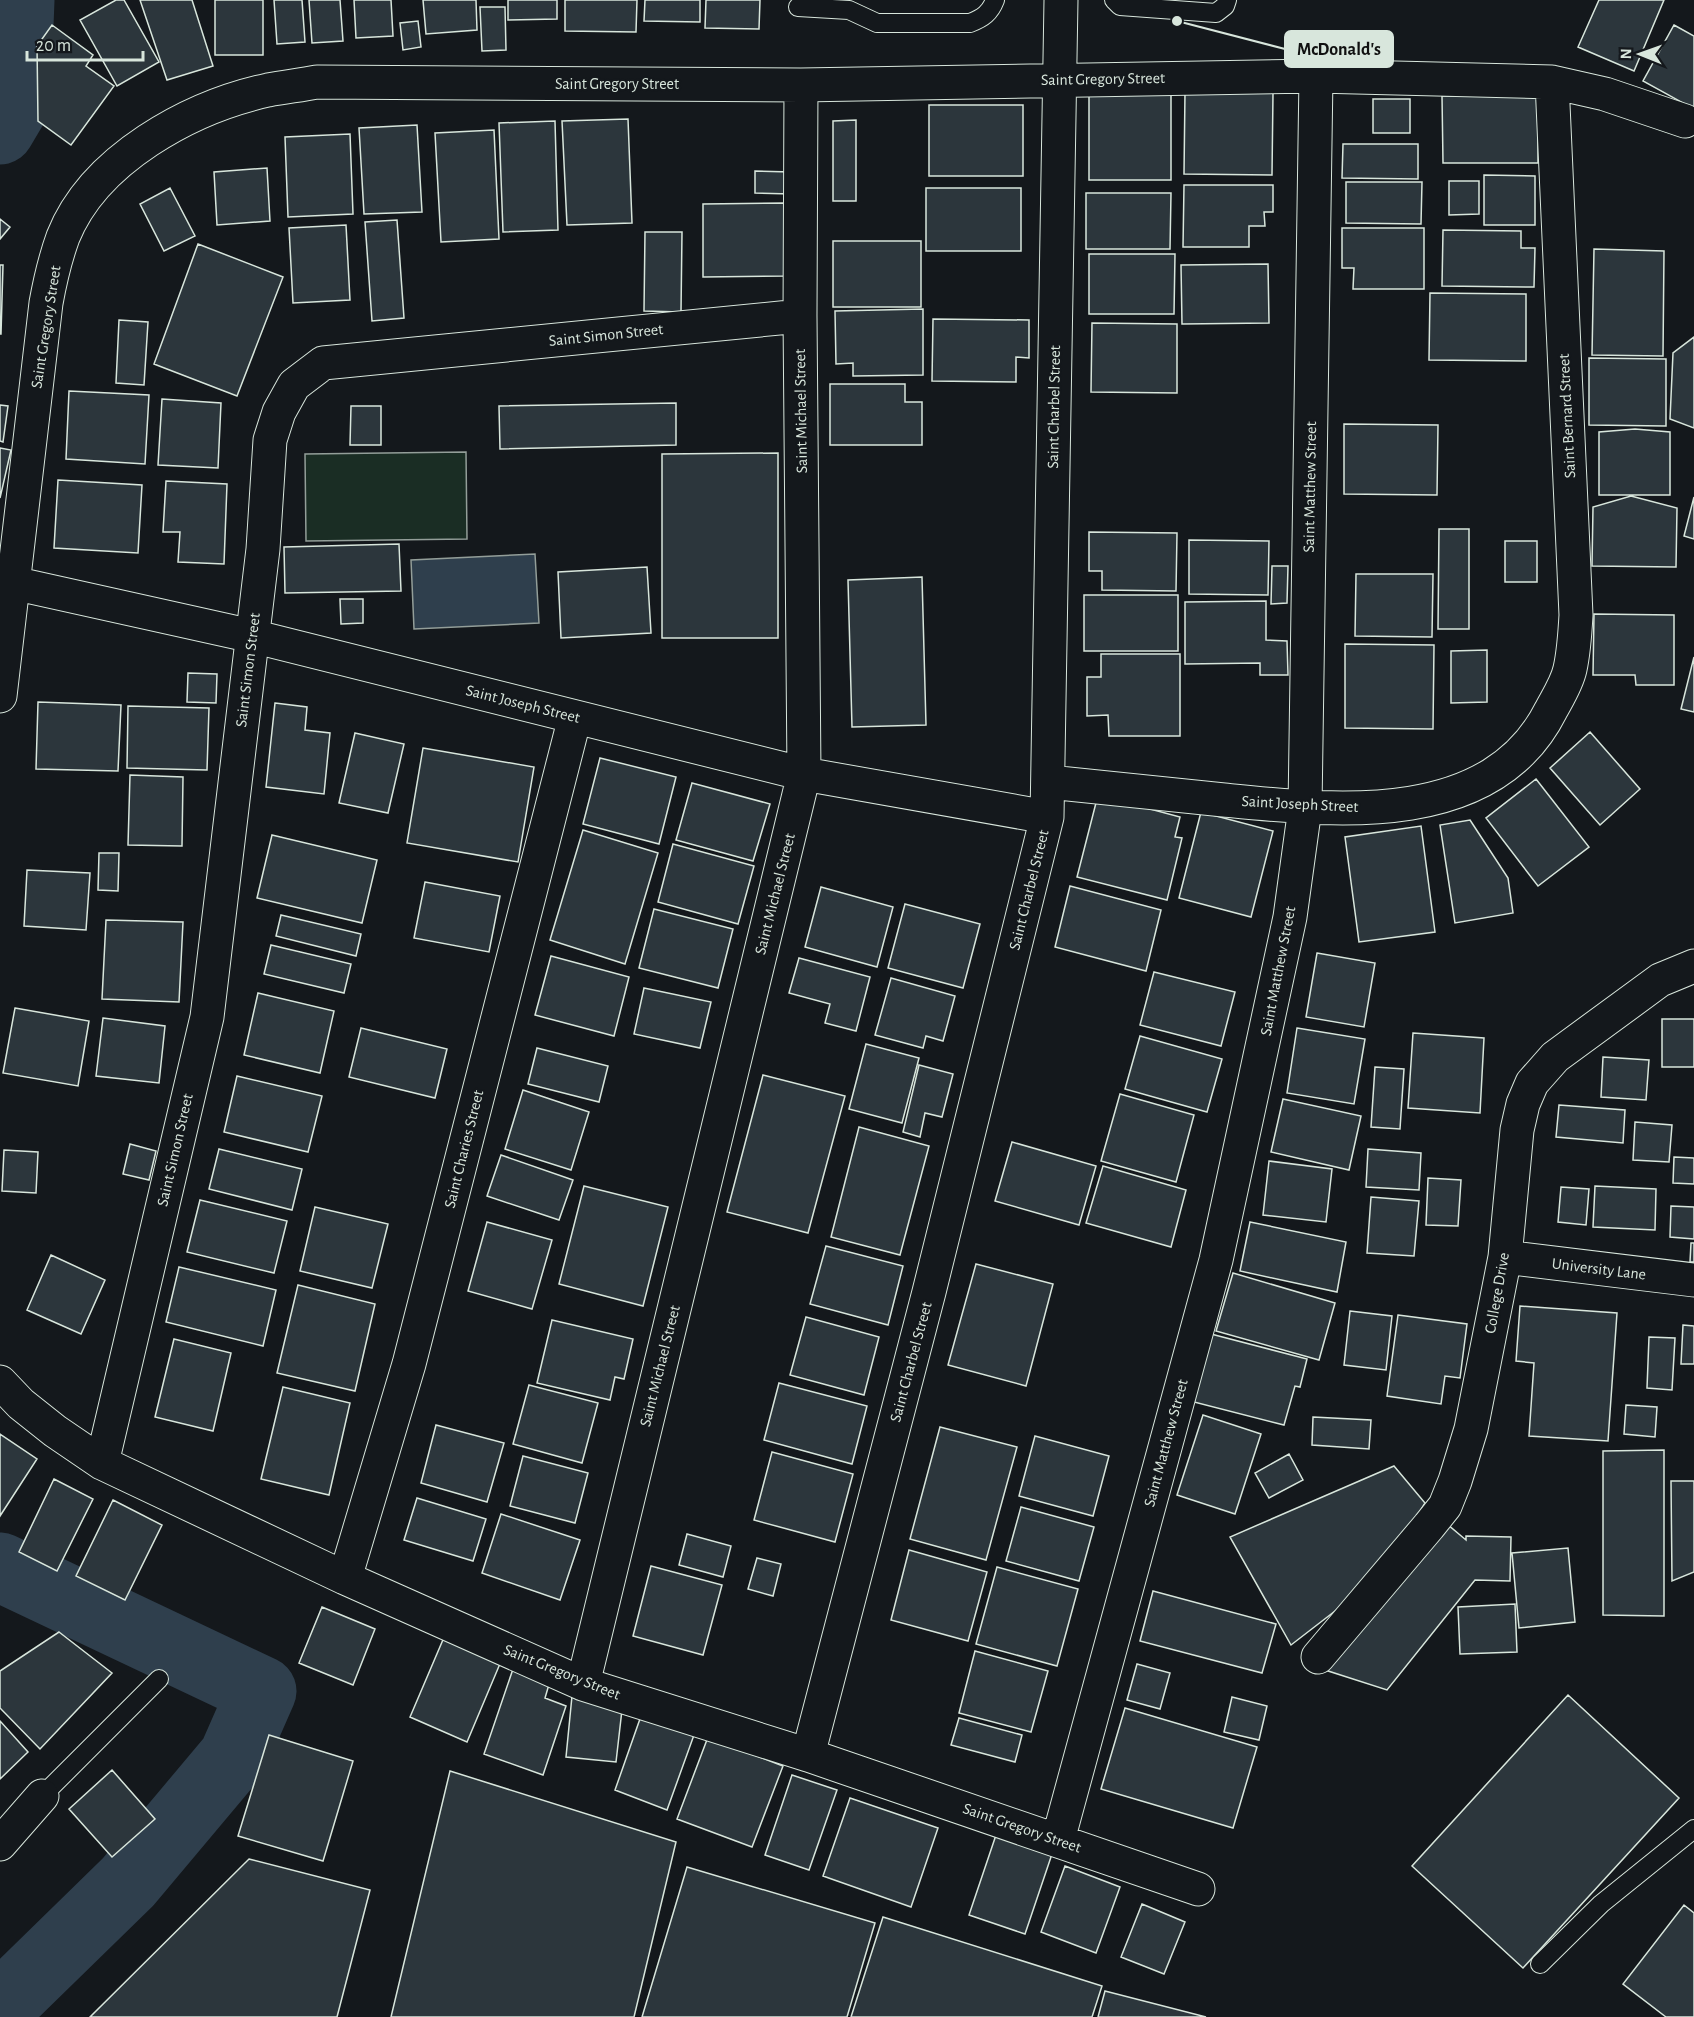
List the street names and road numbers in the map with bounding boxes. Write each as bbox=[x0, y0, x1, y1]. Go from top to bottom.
street label: Saint Gregory Street bbox=[1041, 70, 1165, 89]
street label: Saint Gregory Street bbox=[555, 76, 679, 93]
street label: Saint Gregory Street bbox=[28, 264, 65, 390]
street label: Saint Simon Street bbox=[548, 321, 664, 349]
street label: Saint Charbel Street bbox=[1045, 345, 1063, 469]
street label: Saint Michael Street bbox=[792, 349, 810, 473]
street label: Saint Bernard Street bbox=[1556, 353, 1578, 479]
street label: Saint Matthew Street bbox=[1301, 421, 1319, 553]
street label: Saint Simon Street bbox=[233, 612, 263, 728]
street label: Saint Joseph Street bbox=[464, 682, 582, 726]
street label: Saint Joseph Street bbox=[1241, 793, 1359, 815]
street label: Saint Charbel Street bbox=[1006, 828, 1052, 952]
street label: Saint Michael Street bbox=[752, 832, 798, 956]
street label: Saint Matthew Street bbox=[1258, 905, 1298, 1037]
street label: Saint Charies Street bbox=[442, 1088, 486, 1210]
street label: Saint Simon Street bbox=[154, 1092, 196, 1208]
street label: College Drive bbox=[1482, 1251, 1512, 1335]
street label: University Lane bbox=[1551, 1255, 1647, 1284]
street label: Saint Charbel Street bbox=[887, 1300, 935, 1424]
street label: Saint Michael Street bbox=[637, 1304, 683, 1428]
street label: Saint Matthew Street bbox=[1141, 1377, 1191, 1509]
street label: Saint Gregory Street bbox=[501, 1641, 623, 1704]
street label: Saint Gregory Street bbox=[960, 1800, 1083, 1857]

